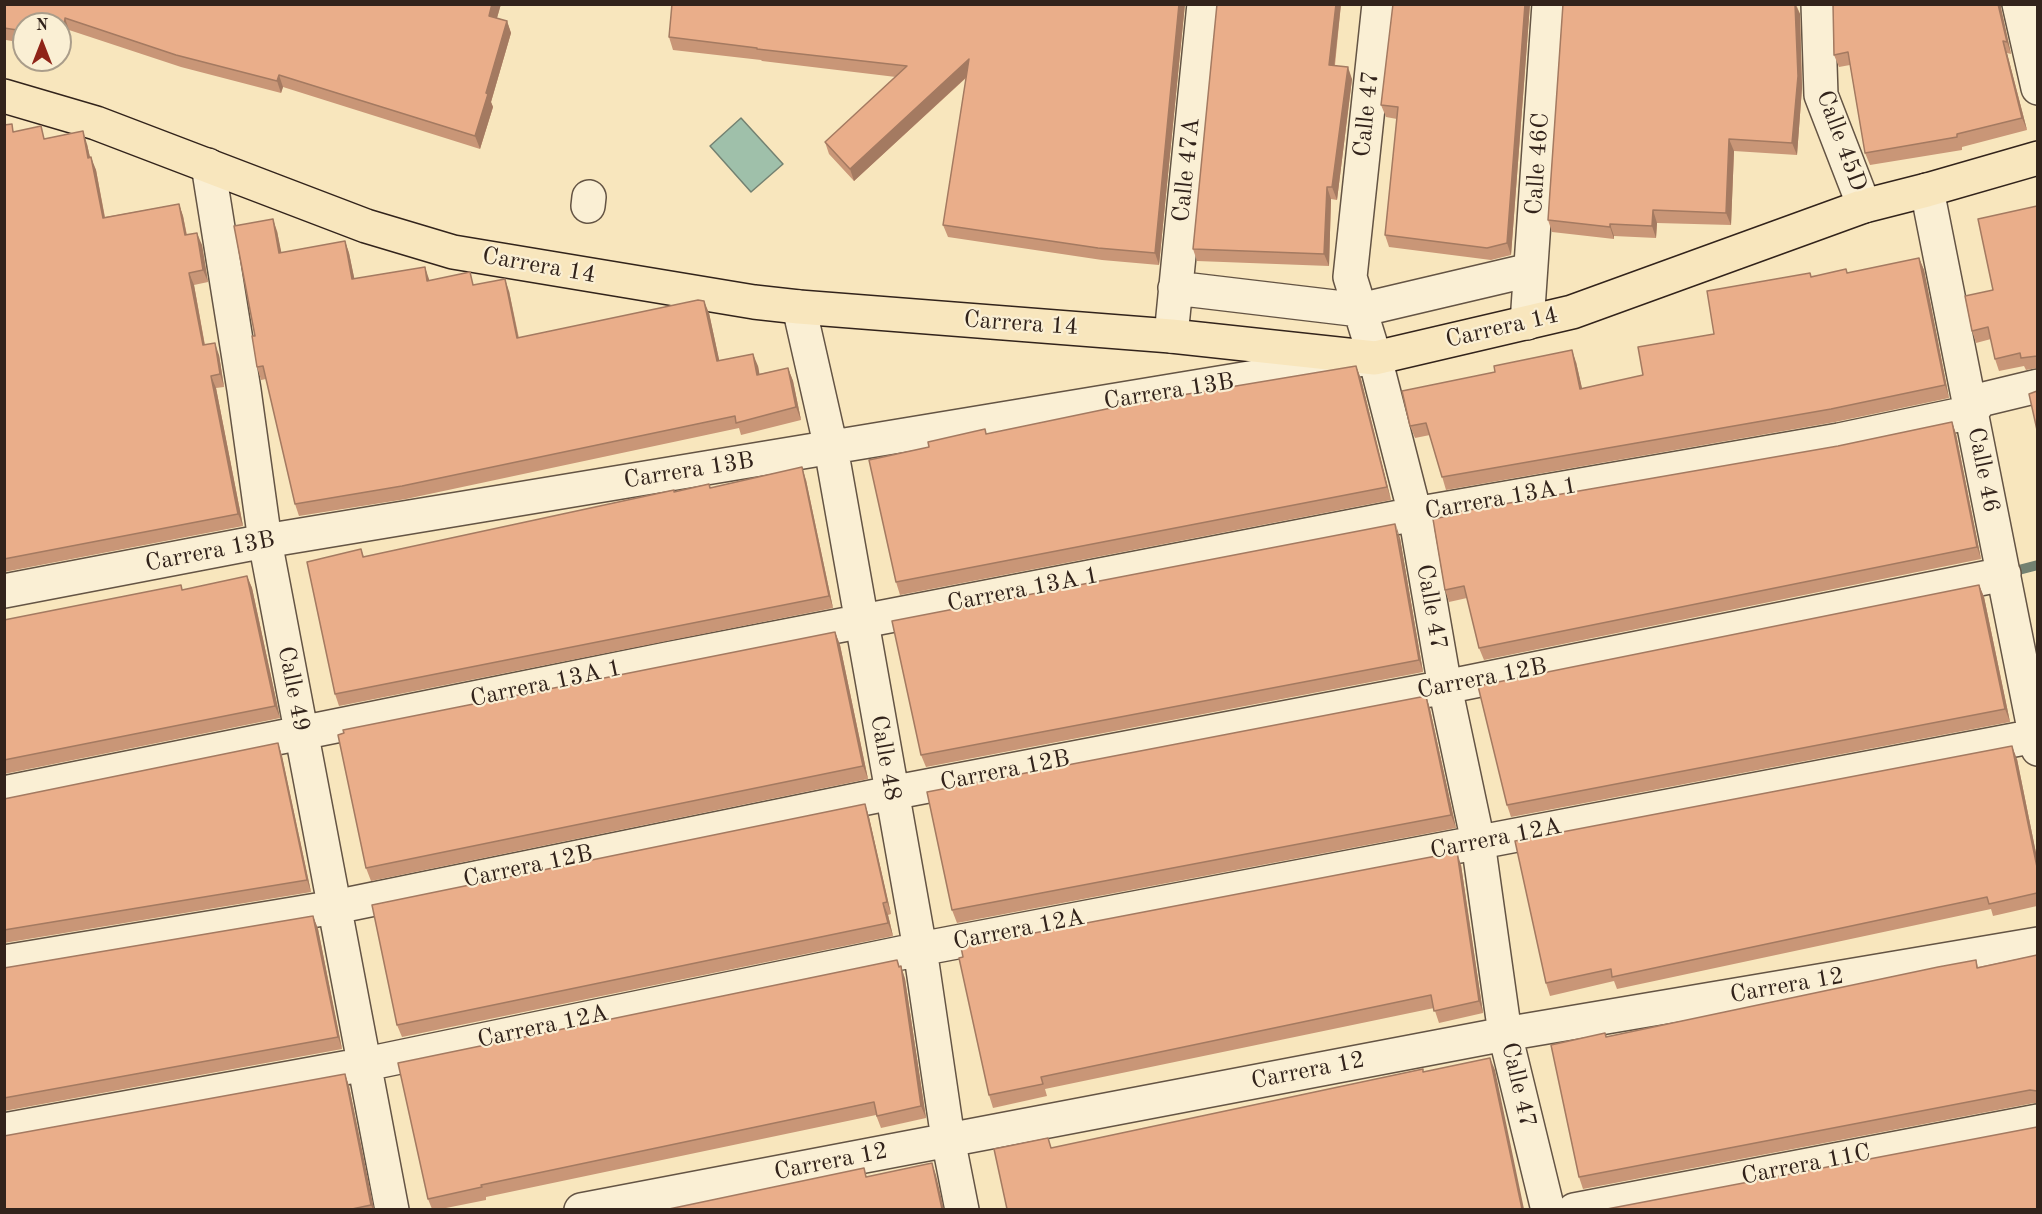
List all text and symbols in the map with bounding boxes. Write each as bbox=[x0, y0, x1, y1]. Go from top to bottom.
north arrow bbox=[12, 12, 72, 72]
text: N bbox=[36, 18, 48, 34]
street label: Calle 47 bbox=[1348, 69, 1386, 159]
street label: Calle 45D bbox=[1809, 87, 1873, 195]
street label: Calle 46C bbox=[1520, 112, 1556, 216]
street label: Calle 47A bbox=[1167, 116, 1207, 224]
street label: Carrera 14 bbox=[480, 242, 598, 290]
street label: Carrera 14 bbox=[1443, 301, 1561, 355]
street label: Carrera 14 bbox=[963, 306, 1079, 342]
street label: Carrera 13B bbox=[1102, 367, 1236, 417]
street label: Calle 46 bbox=[1961, 425, 2005, 515]
street label: Carrera 13B bbox=[622, 446, 756, 496]
street label: Carrera 13A 1 bbox=[1423, 471, 1579, 527]
street label: Carrera 13B bbox=[143, 525, 277, 579]
street label: Carrera 13A 1 bbox=[945, 561, 1101, 619]
street label: Calle 47 bbox=[1409, 562, 1453, 652]
street label: Calle 49 bbox=[271, 644, 315, 734]
street label: Carrera 12B bbox=[1415, 652, 1549, 706]
street label: Carrera 13A 1 bbox=[468, 654, 624, 714]
street label: Calle 48 bbox=[863, 713, 907, 803]
street label: Carrera 12B bbox=[938, 744, 1072, 798]
street label: Carrera 12A bbox=[1428, 812, 1564, 866]
street label: Carrera 12B bbox=[461, 839, 595, 895]
street label: Carrera 12A bbox=[951, 903, 1087, 957]
street label: Carrera 12 bbox=[1728, 962, 1846, 1010]
street label: Carrera 12A bbox=[475, 999, 611, 1055]
street label: Calle 47 bbox=[1494, 1040, 1542, 1130]
street label: Carrera 12 bbox=[1249, 1046, 1367, 1096]
street label: Carrera 12 bbox=[772, 1137, 890, 1187]
street label: Carrera 11C bbox=[1739, 1138, 1873, 1192]

